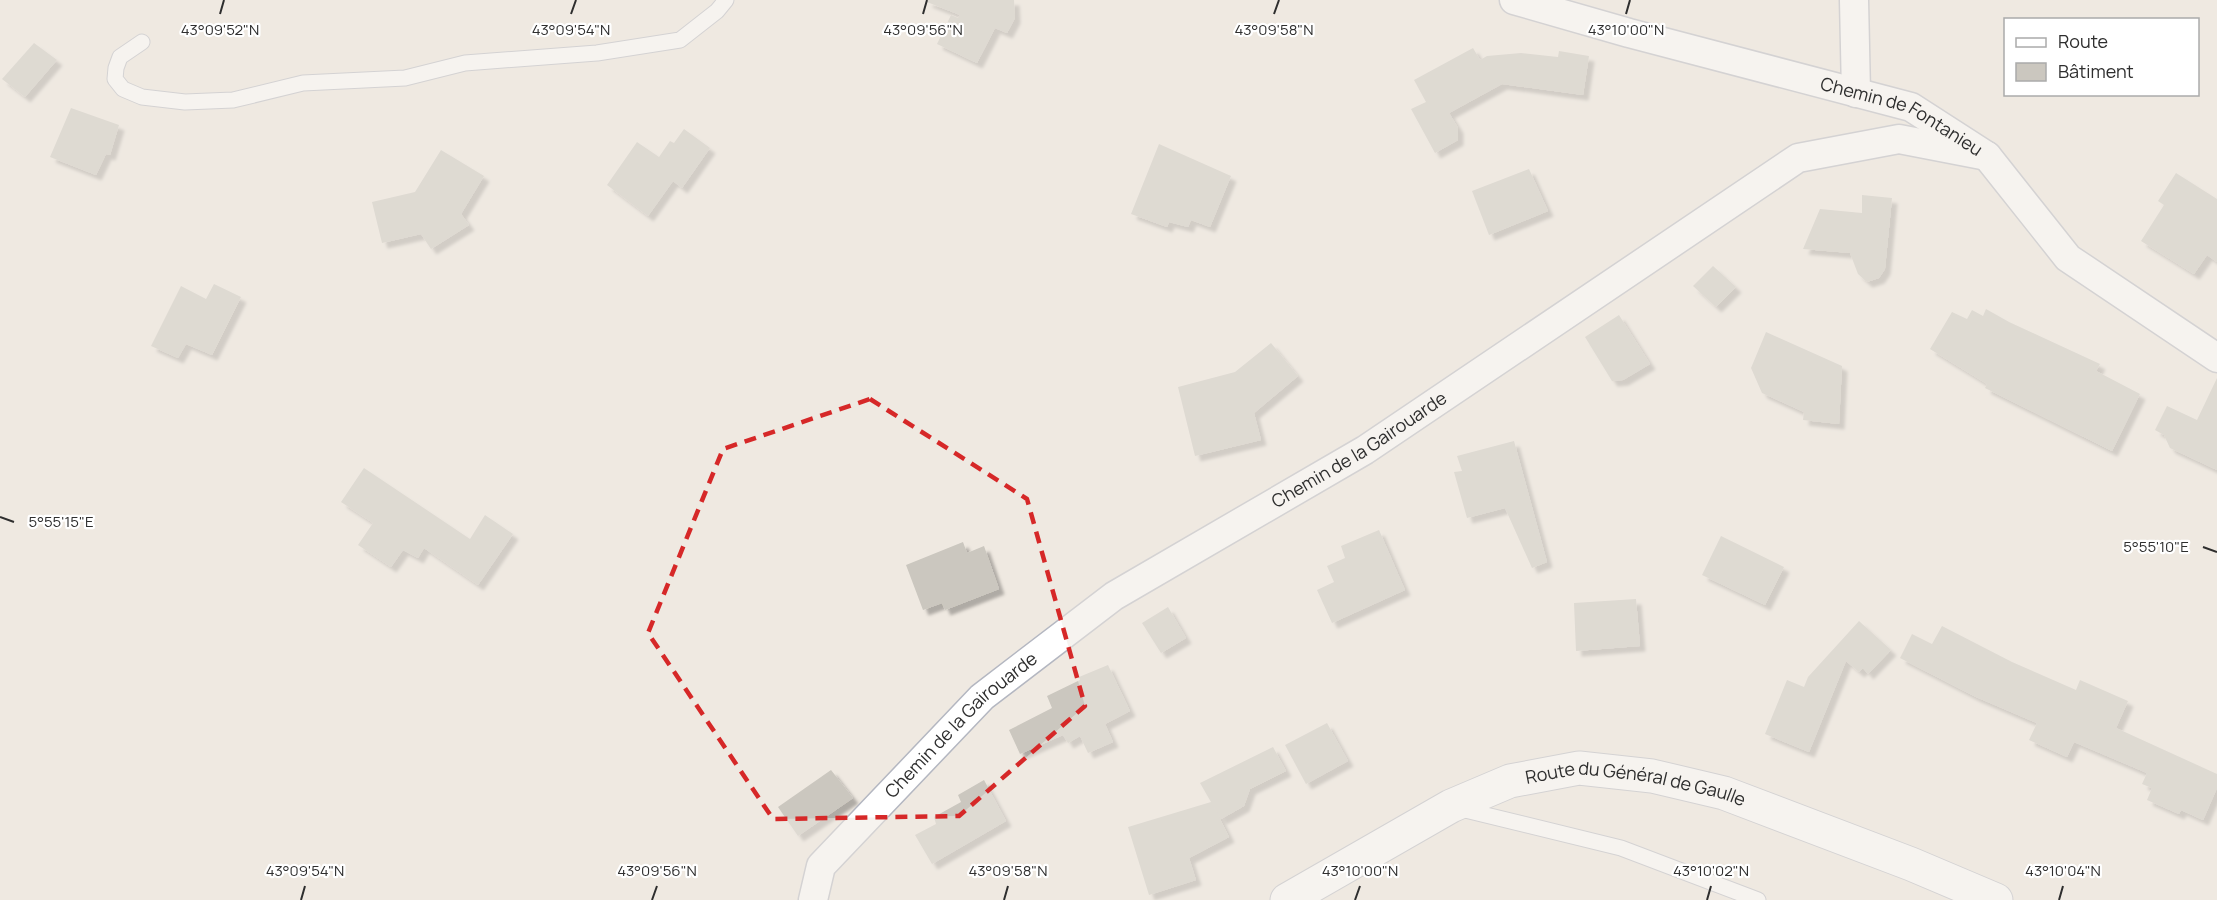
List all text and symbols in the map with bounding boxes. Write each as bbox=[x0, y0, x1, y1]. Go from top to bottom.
legend bbox=[2004, 18, 2199, 96]
text: 43°09'52"N bbox=[181, 19, 259, 40]
text: 43°09'54"N bbox=[532, 19, 610, 40]
text: 43°09'56"N bbox=[883, 19, 963, 40]
text: 43°09'58"N bbox=[1234, 19, 1314, 40]
text: 43°10'00"N bbox=[1588, 19, 1664, 40]
text: Route bbox=[2058, 29, 2108, 53]
text: Bâtiment bbox=[2058, 59, 2134, 83]
street label: Chemin de Fontanieu bbox=[1818, 71, 1988, 161]
street label: Chemin de la Gairouarde bbox=[1267, 385, 1451, 513]
text: 5°55'15"E bbox=[29, 511, 93, 532]
text: 5°55'10"E bbox=[2123, 536, 2189, 557]
street label: Chemin de la Gairouarde bbox=[879, 646, 1042, 803]
street label: Route du Général de Gaulle bbox=[1523, 755, 1749, 811]
text: 43°09'54"N bbox=[266, 860, 344, 881]
text: 43°09'56"N bbox=[617, 860, 697, 881]
text: 43°09'58"N bbox=[968, 860, 1048, 881]
text: 43°10'00"N bbox=[1322, 860, 1398, 881]
text: 43°10'02"N bbox=[1673, 860, 1749, 881]
text: 43°10'04"N bbox=[2025, 860, 2101, 881]

